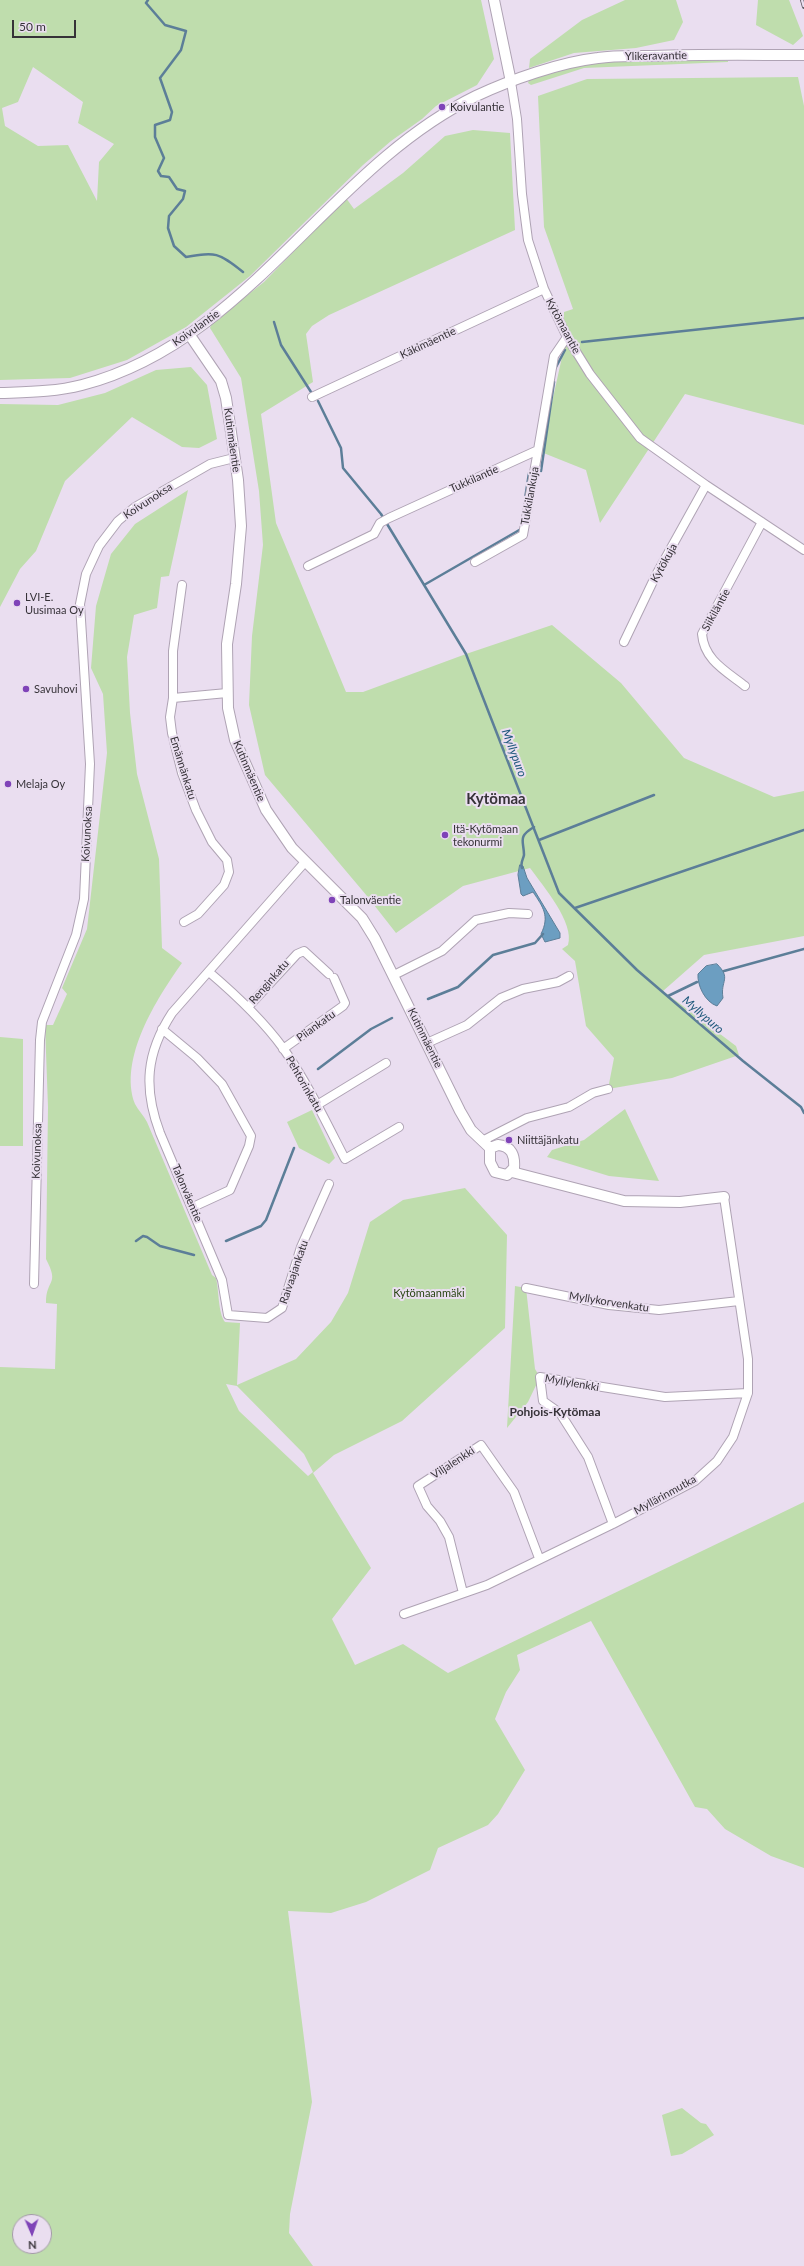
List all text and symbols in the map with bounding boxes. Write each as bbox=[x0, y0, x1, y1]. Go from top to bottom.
scale bar bbox=[14, 12, 78, 38]
text: 50 m bbox=[19, 19, 46, 34]
street label: Ylikeravantie bbox=[625, 49, 687, 63]
place label: Koivulantie bbox=[450, 100, 504, 114]
marker: Koivulantie bbox=[437, 102, 447, 112]
street label: Kytömaantie bbox=[543, 296, 583, 356]
street label: Koivulantie bbox=[170, 307, 222, 349]
street label: Käkimäentie bbox=[398, 324, 458, 362]
street label: Kutinmäentie bbox=[221, 407, 243, 473]
street label: Tukkilantie bbox=[448, 462, 500, 496]
street label: Tukkilankuja bbox=[518, 466, 542, 526]
street label: Koivunoksa bbox=[121, 480, 175, 522]
street label: Kytökuja bbox=[648, 541, 680, 585]
street label: Siikiläntie bbox=[699, 587, 733, 633]
place label: LVI-E. Uusimaa Oy bbox=[25, 590, 84, 616]
marker: LVI-E. Uusimaa Oy bbox=[12, 598, 22, 608]
place label: Savuhovi bbox=[34, 682, 78, 696]
marker: Savuhovi bbox=[21, 684, 31, 694]
water label: Myllypuro bbox=[498, 727, 530, 779]
street label: Emännänkatu bbox=[167, 735, 199, 801]
street label: Kutinmäentie bbox=[230, 738, 268, 804]
place label: Melaja Oy bbox=[16, 777, 65, 791]
marker: Melaja Oy bbox=[3, 779, 13, 789]
district label: Kytömaa bbox=[466, 790, 526, 808]
street label: Koivunoksa bbox=[79, 806, 95, 862]
place label: Itä-Kytömaan tekonurmi bbox=[453, 822, 518, 848]
marker: Itä-Kytömaan tekonurmi bbox=[440, 830, 450, 840]
place label: Talonväentie bbox=[340, 893, 401, 907]
marker: Talonväentie bbox=[327, 895, 337, 905]
street label: Renginkatu bbox=[246, 957, 292, 1007]
water label: Myllypuro bbox=[679, 993, 727, 1037]
street label: Kutinmäentie bbox=[405, 1006, 445, 1070]
street label: Piiankatu bbox=[294, 1008, 338, 1044]
street label: Pehtorinkatu bbox=[283, 1054, 325, 1114]
street label: Koivunoksa bbox=[29, 1123, 45, 1179]
place label: Niittäjänkatu bbox=[517, 1133, 579, 1147]
marker: Niittäjänkatu bbox=[504, 1135, 514, 1145]
street label: Talonväentie bbox=[169, 1162, 205, 1224]
street label: Raivaajankatu bbox=[277, 1238, 311, 1306]
park label: Kytömaanmäki bbox=[393, 1286, 465, 1300]
street label: Myllykorvenkatu bbox=[568, 1289, 650, 1315]
street label: Myllylenkki bbox=[544, 1372, 600, 1394]
district label: Pohjois-Kytömaa bbox=[509, 1405, 601, 1419]
street label: Viljalenkki bbox=[429, 1444, 477, 1482]
street label: Myllärinmutka bbox=[631, 1472, 699, 1518]
north arrow bbox=[12, 2214, 52, 2254]
text: N bbox=[28, 2239, 37, 2252]

